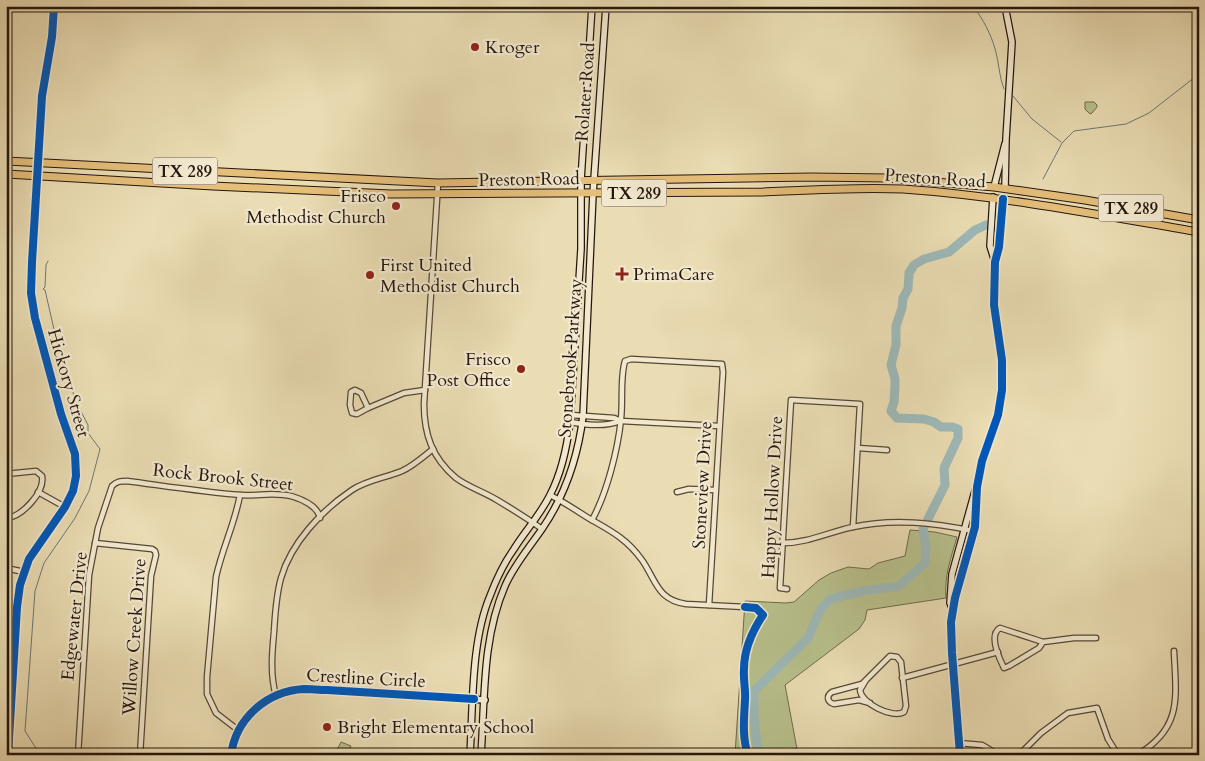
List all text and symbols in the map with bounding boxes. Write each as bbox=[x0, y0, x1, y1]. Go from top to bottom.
place label: Kroger bbox=[485, 35, 540, 60]
marker: Kroger bbox=[469, 41, 481, 53]
street label: Rolater Road bbox=[570, 41, 601, 142]
road number: TX 289 bbox=[152, 158, 218, 185]
street label: Preston Road bbox=[883, 162, 987, 195]
street label: Preston Road bbox=[478, 166, 580, 193]
road number: TX 289 bbox=[602, 180, 666, 207]
place label: Frisco Methodist Church bbox=[246, 184, 386, 230]
road number: TX 289 bbox=[1098, 194, 1164, 222]
marker: Frisco Methodist Church bbox=[390, 200, 402, 212]
place label: First United Methodist Church bbox=[380, 253, 520, 299]
place label: PrimaCare bbox=[633, 262, 715, 287]
marker: PrimaCare bbox=[615, 267, 629, 281]
marker: First United Methodist Church bbox=[364, 269, 376, 281]
street label: Stonebrook Parkway bbox=[552, 277, 589, 438]
street label: Hickory Street bbox=[41, 326, 96, 441]
place label: Frisco Post Office bbox=[427, 347, 511, 393]
marker: Frisco Post Office bbox=[515, 363, 527, 375]
street label: Happy Hollow Drive bbox=[756, 415, 789, 579]
street label: Stoneview Drive bbox=[687, 420, 718, 550]
street label: Rock Brook Street bbox=[152, 458, 295, 497]
street label: Edgewater Drive bbox=[55, 550, 94, 682]
street label: Willow Creek Drive bbox=[116, 557, 152, 718]
street label: Crestline Circle bbox=[306, 663, 426, 694]
place label: Bright Elementary School bbox=[337, 715, 535, 740]
marker: Bright Elementary School bbox=[321, 721, 333, 733]

